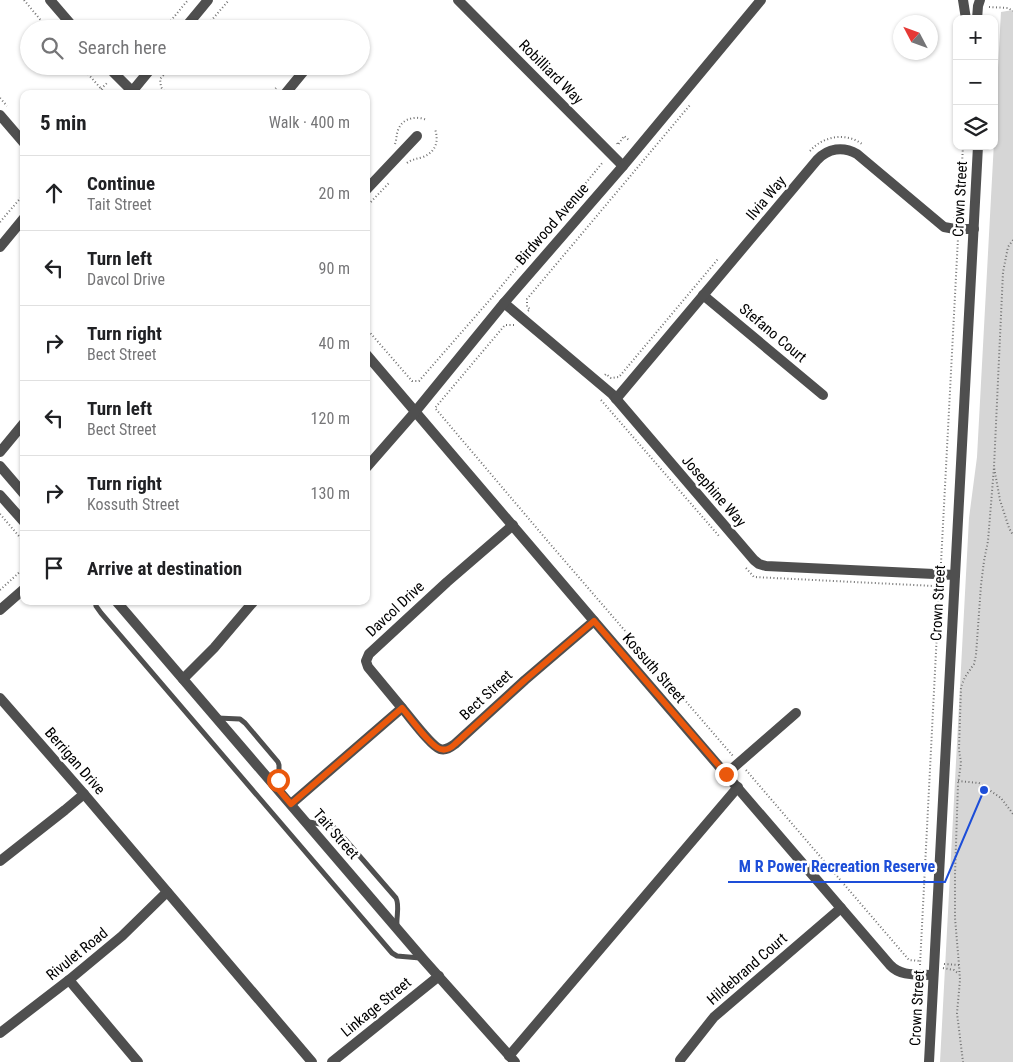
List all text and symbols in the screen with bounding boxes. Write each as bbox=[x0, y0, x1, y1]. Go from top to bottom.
north arrow bbox=[893, 15, 938, 60]
map controls bbox=[953, 15, 998, 150]
button: + bbox=[953, 15, 998, 60]
search box bbox=[20, 20, 370, 75]
icon: search bbox=[38, 34, 66, 62]
text: Search here bbox=[78, 36, 166, 59]
street label: Robilliard Way bbox=[515, 36, 587, 108]
button: − bbox=[953, 60, 998, 105]
button: layers bbox=[953, 105, 998, 150]
text: 5 min bbox=[40, 111, 87, 135]
text: Walk · 400 m bbox=[269, 113, 350, 132]
street label: Crown Street bbox=[949, 161, 971, 237]
text: Continue bbox=[87, 172, 155, 195]
street label: Ilvia Way bbox=[742, 172, 790, 224]
icon: ahead bbox=[40, 179, 68, 207]
street label: Birdwood Avenue bbox=[512, 179, 592, 269]
text: 20 m bbox=[318, 184, 350, 203]
text: Tait Street bbox=[87, 195, 152, 214]
text: Turn left bbox=[87, 247, 152, 270]
icon: left bbox=[40, 254, 68, 282]
text: 90 m bbox=[318, 259, 350, 278]
text: Davcol Drive bbox=[87, 270, 165, 289]
street label: Stefano Court bbox=[736, 300, 810, 366]
text: Turn right bbox=[87, 322, 162, 345]
icon: right bbox=[40, 329, 68, 357]
text: 40 m bbox=[318, 334, 350, 353]
text: Bect Street bbox=[87, 345, 157, 364]
text: Turn left bbox=[87, 397, 152, 420]
icon: left bbox=[40, 404, 68, 432]
text: 120 m bbox=[311, 409, 350, 428]
text: Bect Street bbox=[87, 420, 157, 439]
street label: Josephine Way bbox=[678, 452, 750, 530]
text: Turn right bbox=[87, 472, 162, 495]
icon: right bbox=[40, 479, 68, 507]
text: 130 m bbox=[311, 484, 350, 503]
text: Kossuth Street bbox=[87, 495, 180, 514]
icon: arrive bbox=[40, 554, 68, 582]
text: Arrive at destination bbox=[87, 557, 242, 580]
street label: Crown Street bbox=[927, 565, 949, 641]
street label: Davcol Drive bbox=[362, 577, 428, 641]
street label: Kossuth Street bbox=[619, 629, 689, 707]
street label: Bect Street bbox=[456, 666, 516, 724]
street label: Berrigan Drive bbox=[41, 724, 109, 798]
route end bbox=[715, 763, 738, 786]
route start bbox=[267, 769, 290, 792]
street label: Tait Street bbox=[309, 805, 363, 863]
callout: M R Power Recreation Reserve bbox=[728, 851, 945, 882]
text: M R Power Recreation Reserve bbox=[739, 857, 936, 876]
street label: Rivulet Road bbox=[43, 924, 111, 984]
street label: Hildebrand Court bbox=[703, 929, 791, 1009]
street label: Crown Street bbox=[906, 970, 928, 1046]
street label: Linkage Street bbox=[337, 973, 415, 1041]

